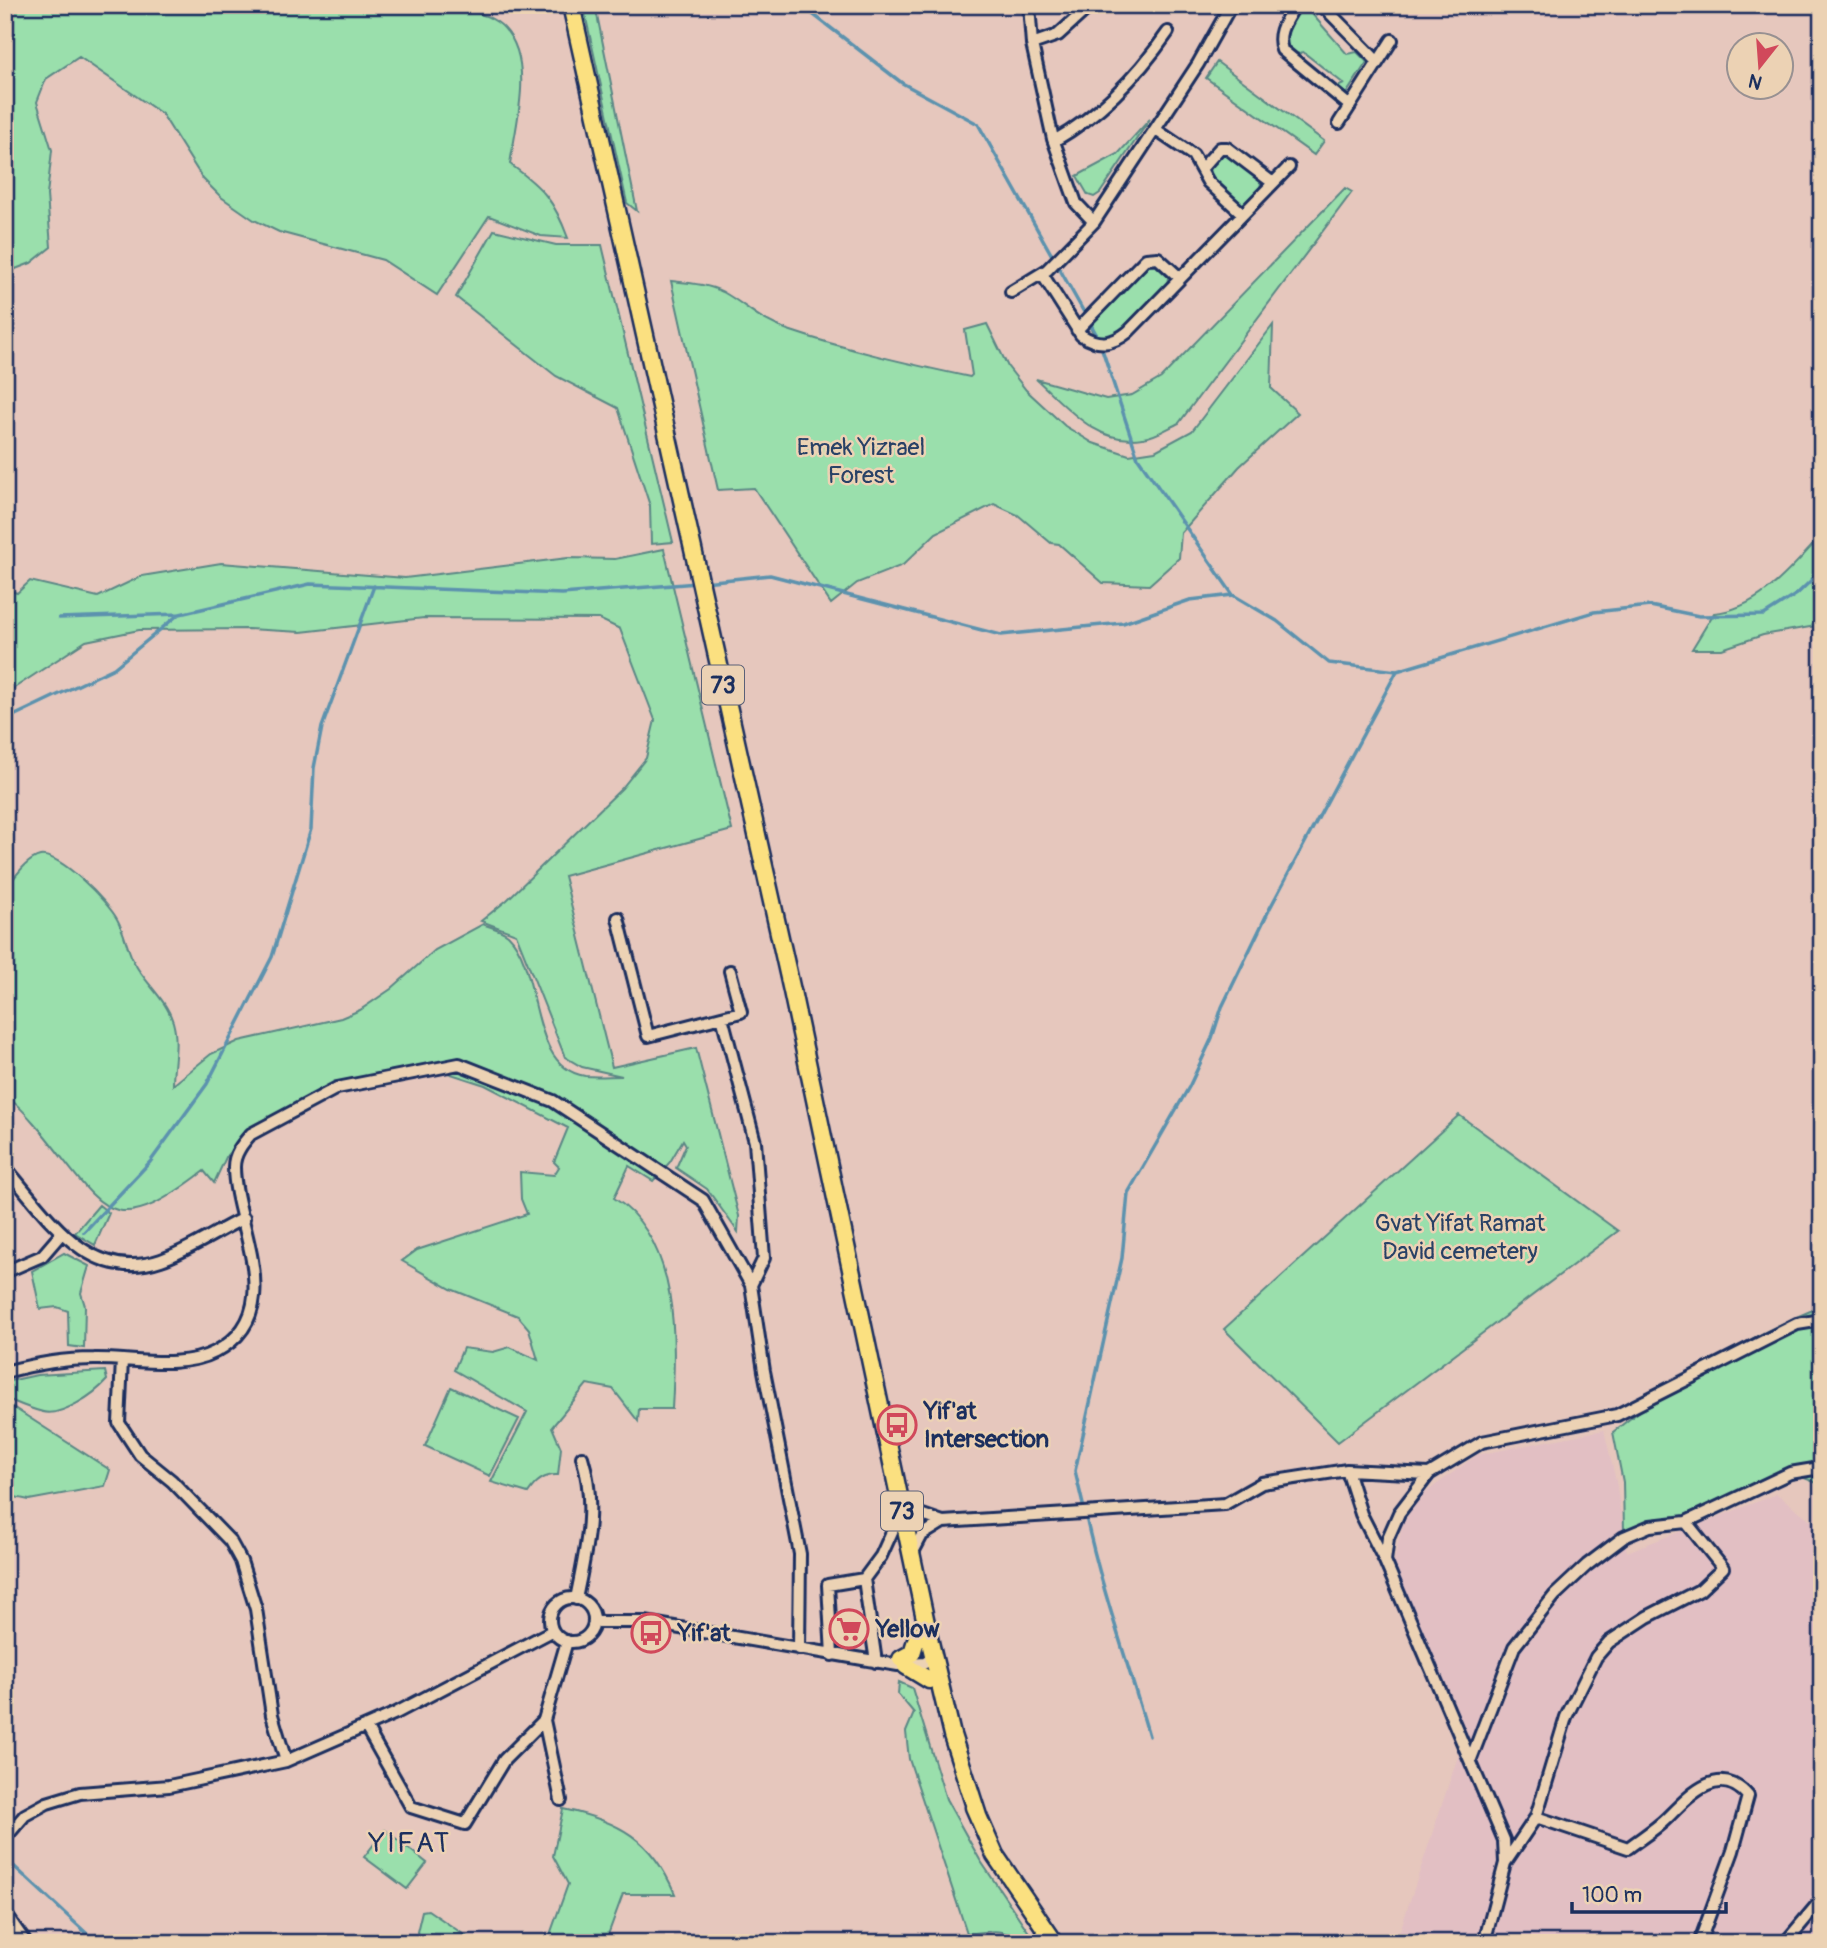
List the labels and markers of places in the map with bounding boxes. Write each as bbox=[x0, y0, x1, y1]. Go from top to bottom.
place label: Yif'at Intersection bbox=[923, 1397, 1049, 1454]
bus stop icon: Yif'at Intersection bbox=[876, 1404, 918, 1446]
supermarket icon: Yellow bbox=[828, 1608, 870, 1650]
bus stop icon: Yif'at bbox=[630, 1612, 672, 1654]
place label: Yellow bbox=[875, 1615, 940, 1644]
place label: Yif'at bbox=[677, 1619, 732, 1648]

